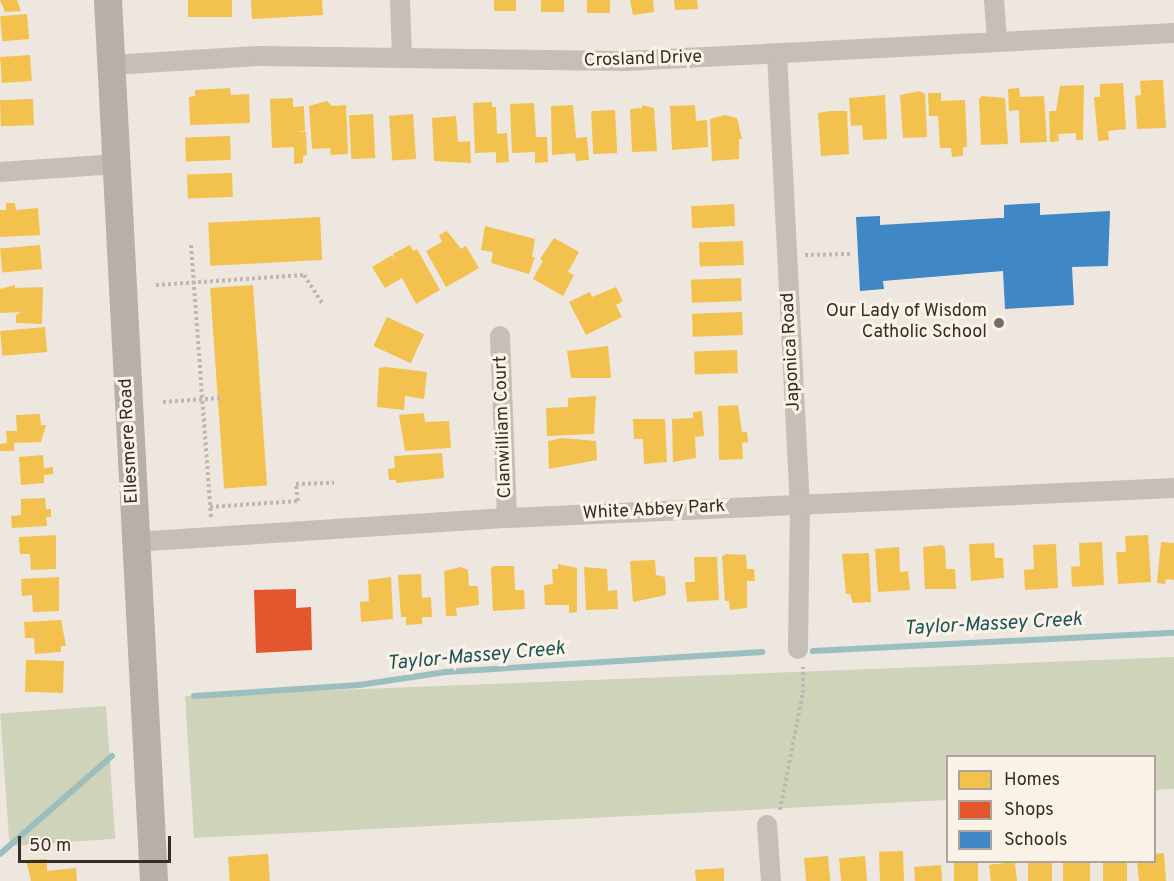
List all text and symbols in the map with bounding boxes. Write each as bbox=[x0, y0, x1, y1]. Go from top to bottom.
street label: Crosland Drive bbox=[584, 47, 702, 73]
street label: Japonica Road bbox=[778, 292, 806, 412]
place label: Our Lady of Wisdom Catholic School bbox=[825, 302, 987, 344]
marker: Our Lady of Wisdom Catholic School bbox=[992, 316, 1006, 330]
street label: Clanwilliam Court bbox=[491, 355, 517, 499]
street label: Ellesmere Road bbox=[116, 378, 144, 504]
street label: White Abbey Park bbox=[582, 496, 726, 526]
water label: Taylor-Massey Creek bbox=[903, 608, 1083, 642]
water label: Taylor-Massey Creek bbox=[386, 637, 566, 677]
legend bbox=[946, 755, 1156, 863]
text: Homes bbox=[1004, 769, 1060, 792]
text: Shops bbox=[1004, 799, 1054, 822]
scale bar bbox=[21, 824, 174, 862]
text: Schools bbox=[1004, 829, 1067, 852]
text: 50 m bbox=[29, 835, 71, 858]

